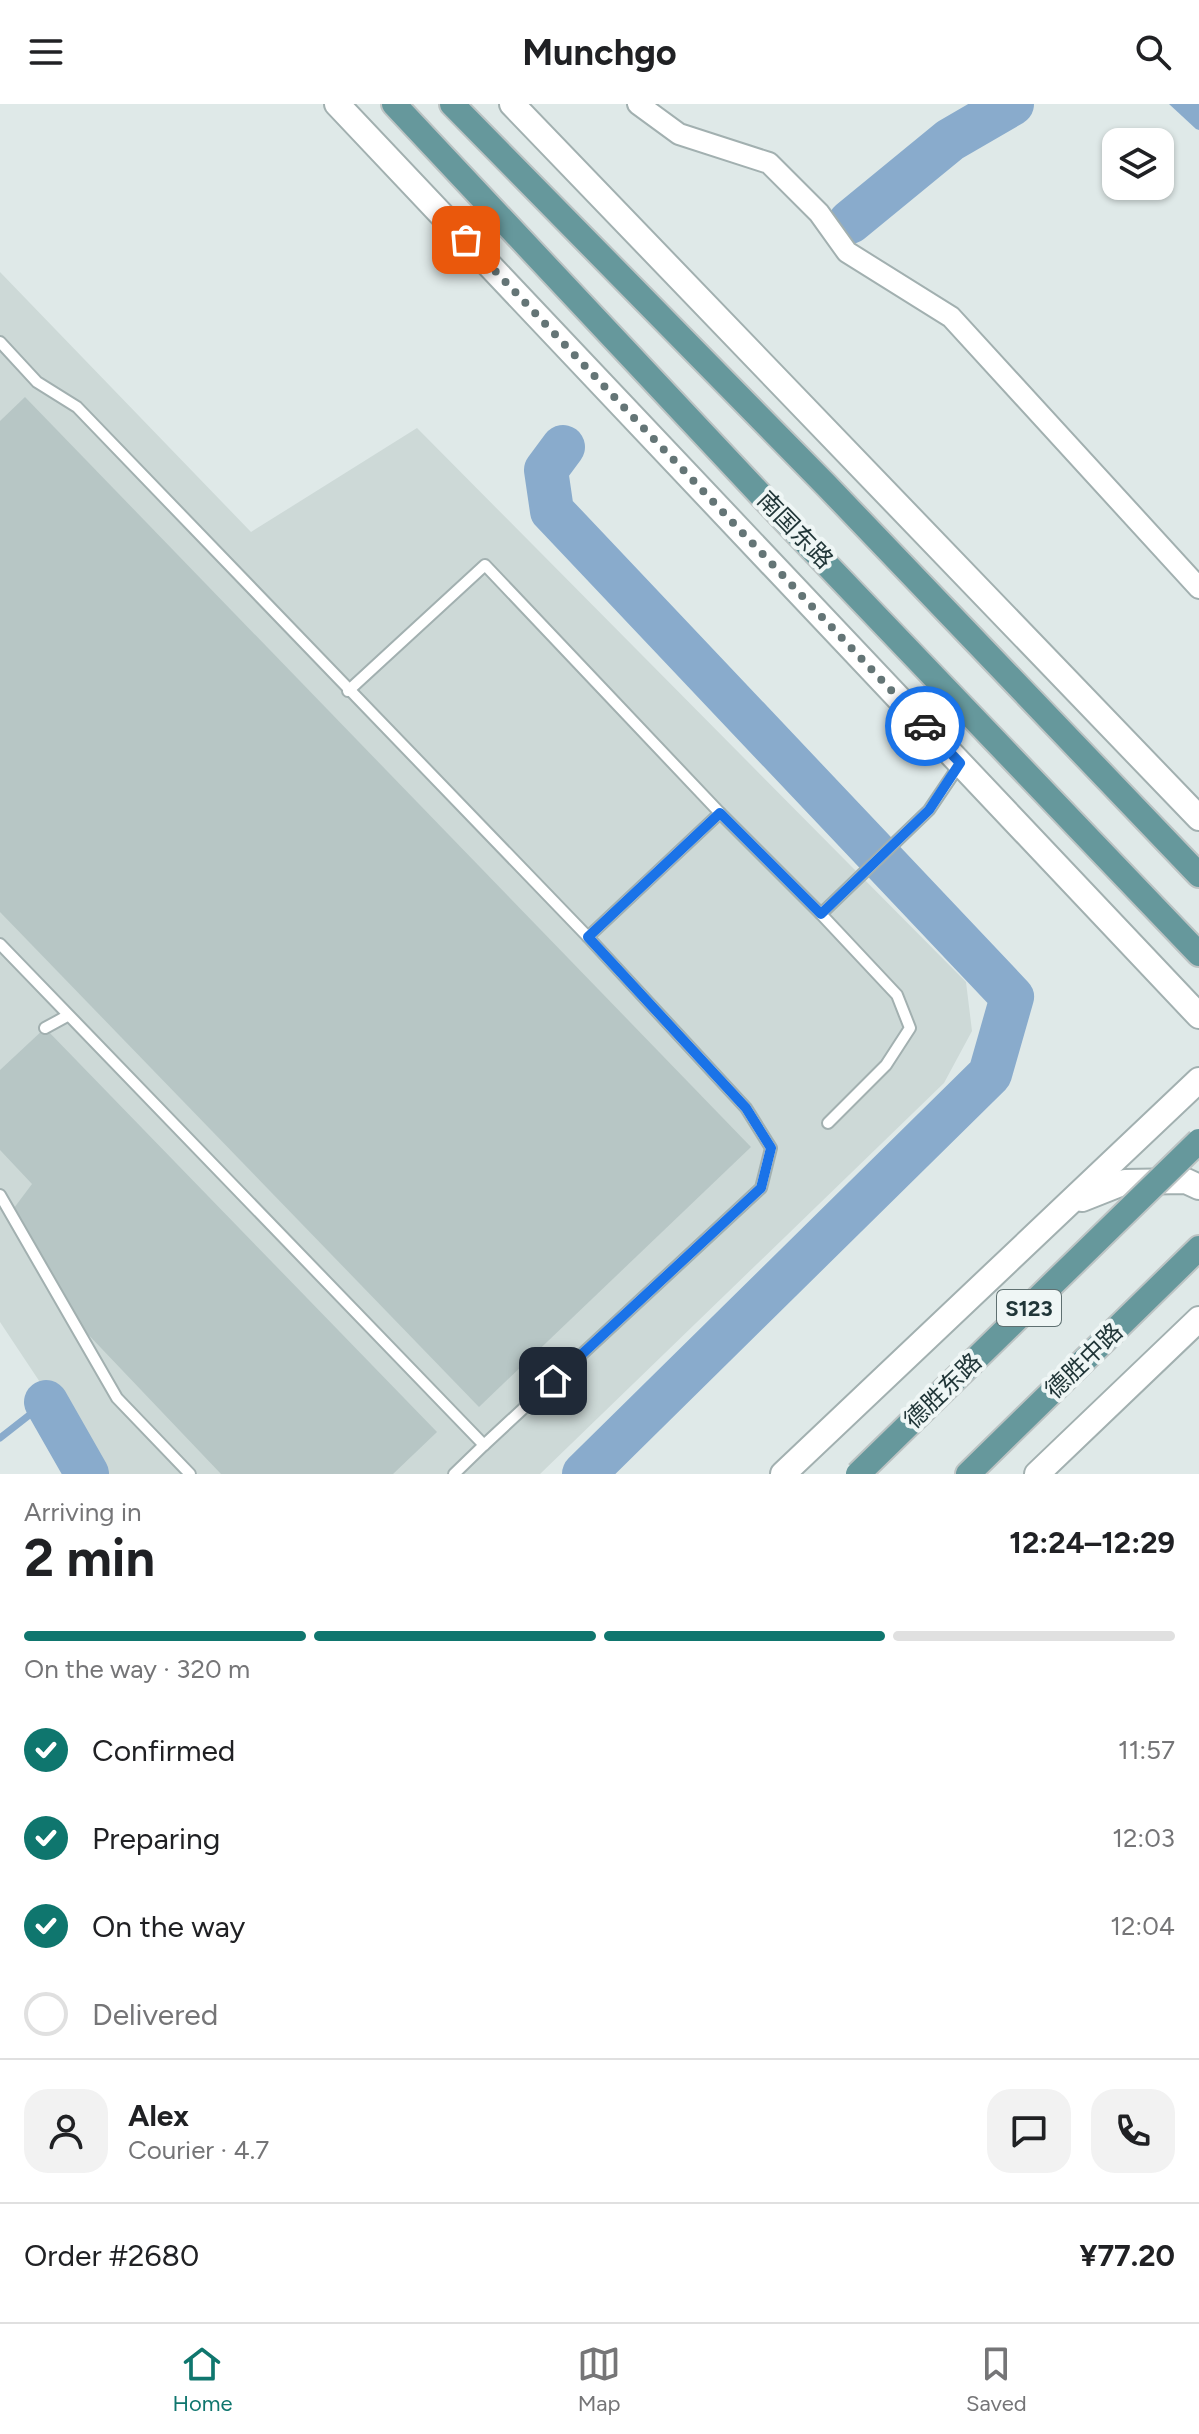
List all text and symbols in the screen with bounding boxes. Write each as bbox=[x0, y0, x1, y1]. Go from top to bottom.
icon: menu bbox=[24, 30, 68, 74]
icon: search bbox=[1131, 30, 1175, 74]
text: Munchgo bbox=[522, 31, 677, 74]
map controls bbox=[1102, 128, 1174, 200]
button: layers bbox=[1102, 128, 1174, 200]
pin bbox=[432, 206, 500, 274]
icon: bag bbox=[444, 218, 488, 262]
street label: 南国东路 bbox=[752, 485, 839, 574]
courier bbox=[885, 686, 965, 766]
icon: car bbox=[903, 704, 947, 748]
road number: S123 bbox=[997, 1290, 1061, 1326]
street label: 德胜中路 bbox=[1039, 1317, 1128, 1404]
pin bbox=[519, 1347, 587, 1415]
street label: 德胜东路 bbox=[898, 1347, 987, 1434]
icon: home bbox=[531, 1359, 575, 1403]
text: Arriving in bbox=[24, 1496, 142, 1528]
text: 12:24–12:29 bbox=[1009, 1524, 1175, 1561]
text: 2 min bbox=[24, 1527, 155, 1589]
text: On the way · 320 m bbox=[24, 1653, 250, 1685]
icon: check bbox=[24, 1728, 68, 1772]
text: Confirmed bbox=[92, 1732, 235, 1769]
text: 11:57 bbox=[1118, 1734, 1175, 1766]
icon: check bbox=[24, 1816, 68, 1860]
text: Preparing bbox=[92, 1820, 220, 1857]
text: 12:03 bbox=[1112, 1822, 1175, 1854]
icon: check bbox=[24, 1904, 68, 1948]
text: On the way bbox=[92, 1908, 245, 1945]
text: 12:04 bbox=[1110, 1910, 1175, 1942]
text: Delivered bbox=[92, 1996, 218, 2033]
button: person bbox=[24, 2089, 108, 2173]
button: chat bbox=[987, 2089, 1071, 2173]
button: phone bbox=[1091, 2089, 1175, 2173]
text: Alex bbox=[128, 2097, 189, 2134]
text: Courier · 4.7 bbox=[128, 2134, 269, 2166]
text: Order #2680 bbox=[24, 2237, 199, 2274]
text: ¥77.20 bbox=[1080, 2237, 1175, 2274]
tab: Home bbox=[172, 2342, 232, 2417]
tab: Map bbox=[577, 2342, 621, 2417]
tab: Saved bbox=[966, 2342, 1027, 2417]

